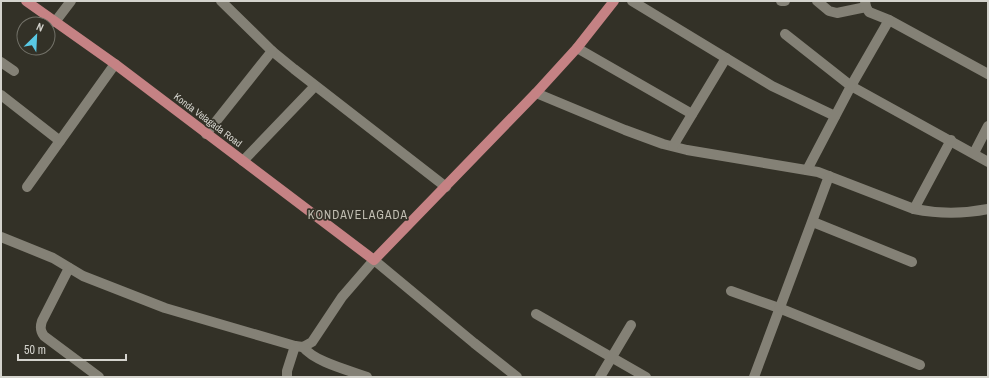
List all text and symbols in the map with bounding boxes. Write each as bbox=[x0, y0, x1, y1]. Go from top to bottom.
north arrow bbox=[16, 16, 56, 56]
text: N bbox=[34, 19, 46, 35]
street label: Konda Velagada Road bbox=[171, 90, 245, 150]
district label: KONDAVELAGADA bbox=[308, 207, 408, 223]
scale bar bbox=[18, 336, 126, 362]
text: 50 m bbox=[24, 342, 46, 358]

